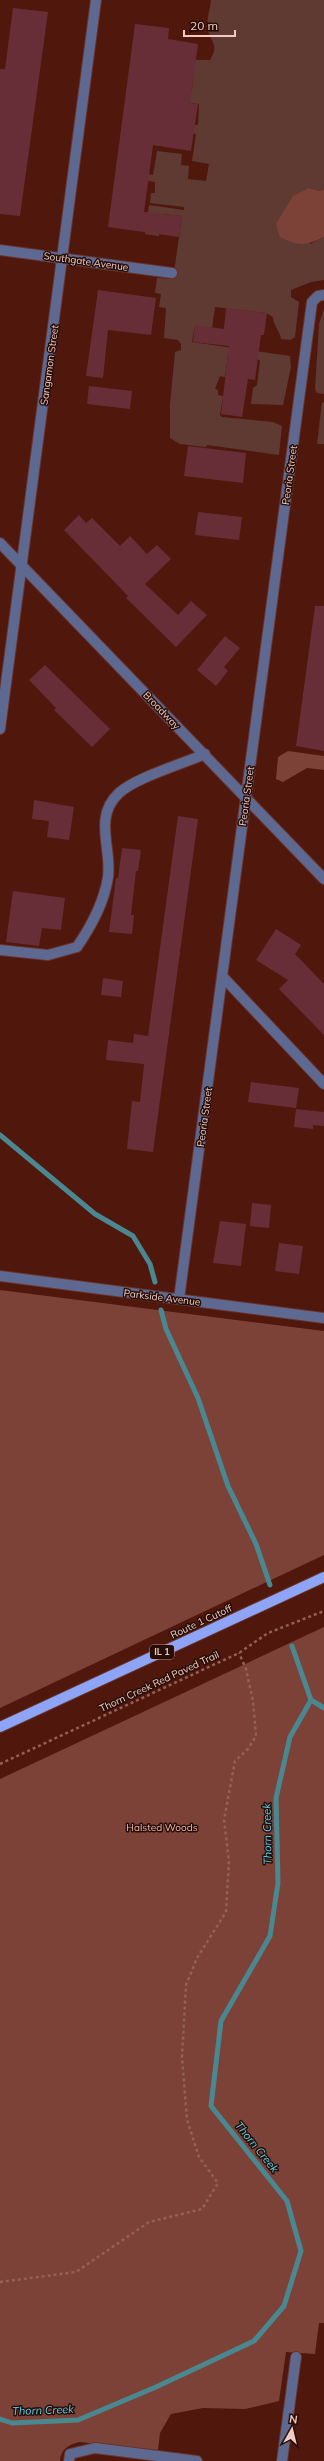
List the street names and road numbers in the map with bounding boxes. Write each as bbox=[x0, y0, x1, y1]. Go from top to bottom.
street label: Southgate Avenue bbox=[43, 249, 129, 274]
street label: Sangamon Street bbox=[37, 324, 62, 406]
street label: Peoria Street bbox=[279, 444, 300, 506]
street label: Broadway bbox=[140, 689, 183, 733]
street label: Peoria Street bbox=[236, 765, 257, 827]
street label: Peoria Street bbox=[194, 1086, 215, 1148]
street label: Parkside Avenue bbox=[123, 1286, 201, 1309]
street label: Route 1 Cutoff bbox=[168, 1601, 235, 1641]
road number: IL 1 bbox=[150, 1645, 174, 1659]
street label: Thorn Creek Red Paved Trail bbox=[97, 1648, 221, 1715]

